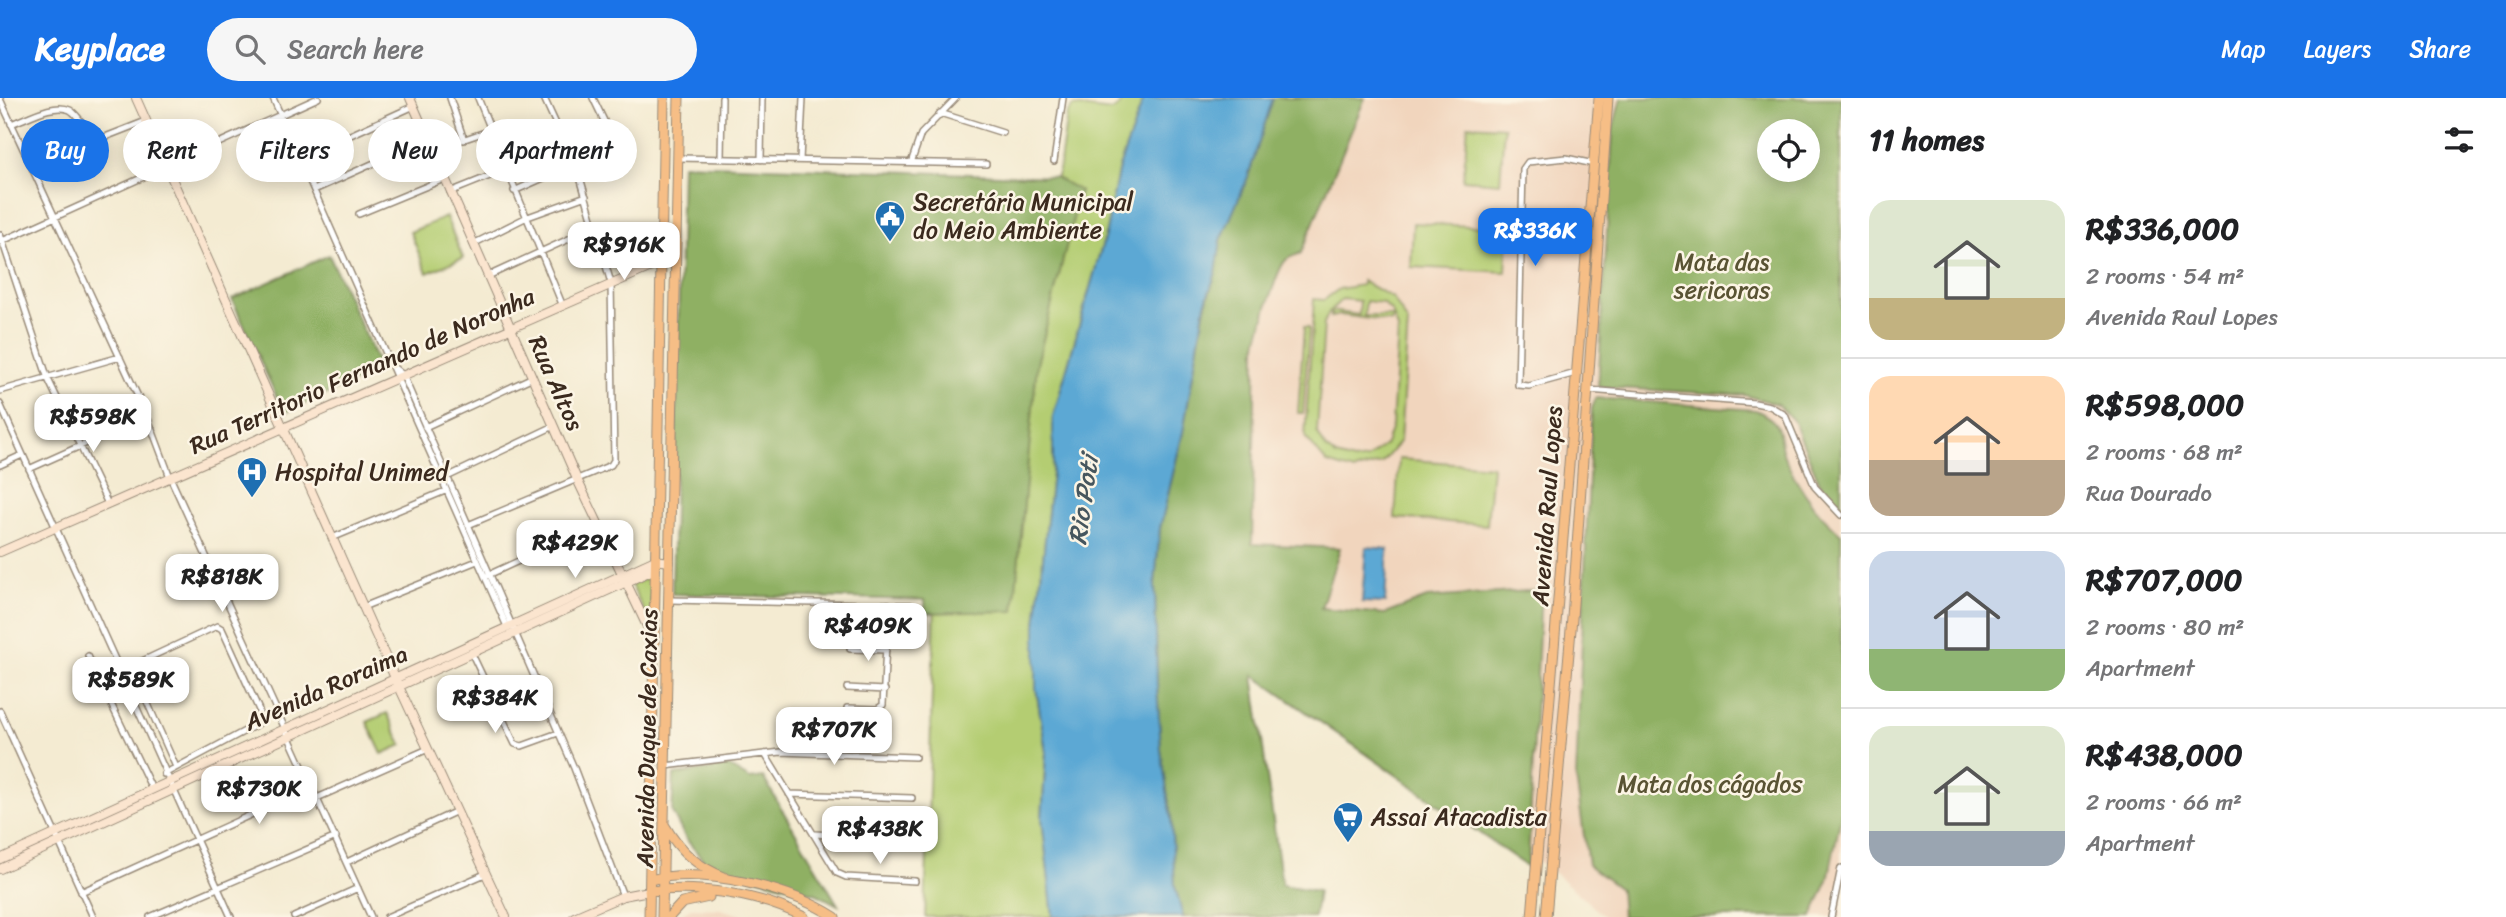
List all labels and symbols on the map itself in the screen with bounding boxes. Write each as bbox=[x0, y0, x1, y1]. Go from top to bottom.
place label: Secretária Municipal do Meio Ambiente bbox=[913, 181, 1134, 251]
public building icon: Secretária Municipal do Meio Ambiente bbox=[873, 199, 907, 243]
pin: R$336K bbox=[1478, 208, 1592, 268]
pin: R$916K bbox=[567, 222, 681, 282]
park label: Mata das sericoras bbox=[1673, 241, 1770, 311]
street label: Rua Territorio Fernando de Noronha bbox=[182, 275, 543, 466]
street label: Rua Altos bbox=[516, 329, 596, 438]
pin: R$598K bbox=[36, 394, 150, 454]
street label: Avenida Raul Lopes bbox=[1519, 405, 1575, 608]
water label: Rio Poti bbox=[1054, 448, 1113, 548]
place label: Hospital Unimed bbox=[275, 451, 451, 493]
hospital icon: Hospital Unimed bbox=[235, 455, 269, 499]
pin: R$429K bbox=[518, 520, 632, 580]
pin: R$818K bbox=[165, 554, 279, 614]
pin: R$409K bbox=[811, 603, 925, 663]
street label: Avenida Duque de Caxias bbox=[624, 607, 670, 869]
street label: Avenida Roraima bbox=[236, 633, 415, 743]
pin: R$589K bbox=[74, 658, 188, 717]
pin: R$384K bbox=[438, 676, 552, 735]
pin: R$707K bbox=[777, 708, 891, 767]
park label: Mata dos cágados bbox=[1617, 763, 1804, 805]
pin: R$730K bbox=[202, 766, 316, 826]
place label: Assaí Atacadista bbox=[1370, 796, 1548, 838]
supermarket icon: Assaí Atacadista bbox=[1331, 800, 1365, 844]
pin: R$438K bbox=[823, 806, 937, 866]

